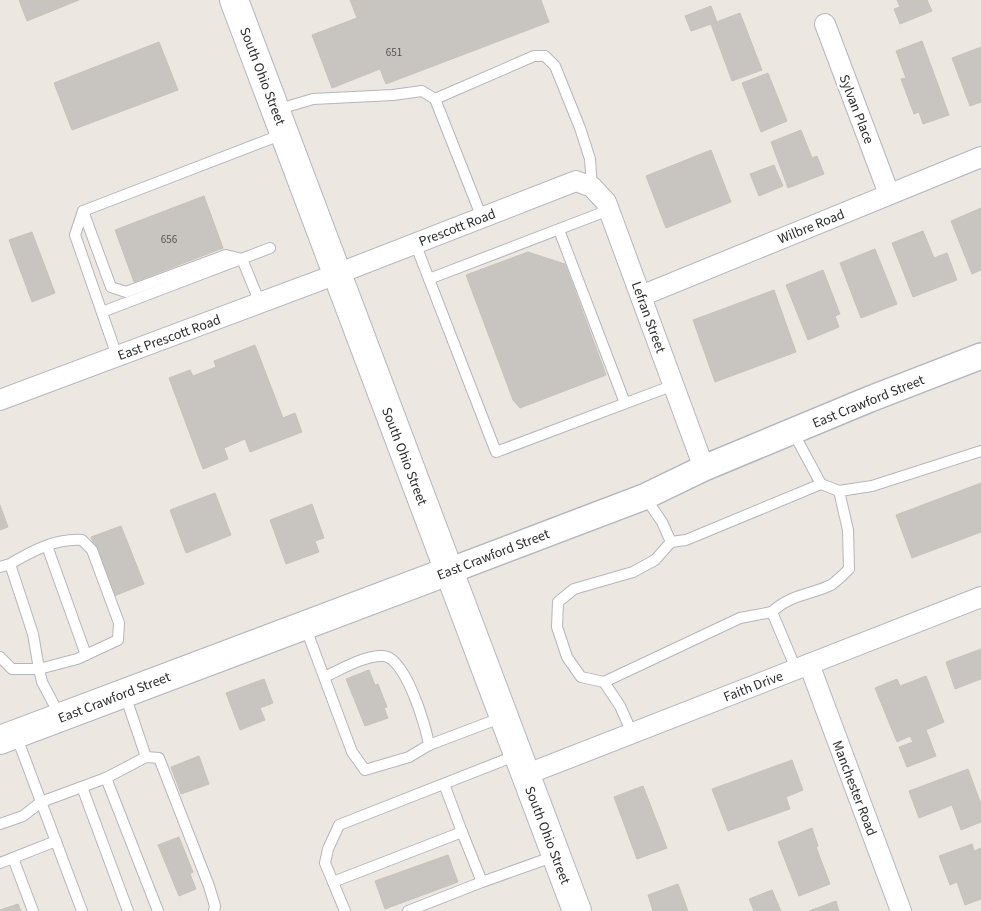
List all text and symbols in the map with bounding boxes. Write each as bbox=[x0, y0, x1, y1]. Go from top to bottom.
street label: South Ohio Street bbox=[234, 24, 290, 129]
house number: 651 bbox=[386, 45, 402, 60]
street label: Sylvan Place bbox=[834, 72, 878, 147]
street label: Prescott Road bbox=[416, 204, 499, 252]
street label: Wilbre Road bbox=[775, 204, 848, 249]
house number: 656 bbox=[161, 232, 178, 247]
street label: Lefran Street bbox=[626, 279, 670, 356]
street label: East Prescott Road bbox=[115, 310, 224, 366]
street label: East Crawford Street bbox=[809, 370, 928, 434]
street label: South Ohio Street bbox=[376, 404, 432, 509]
street label: East Crawford Street bbox=[434, 524, 553, 586]
street label: Faith Drive bbox=[721, 666, 786, 707]
street label: East Crawford Street bbox=[55, 667, 174, 729]
street label: Manchester Road bbox=[827, 738, 881, 839]
street label: South Ohio Street bbox=[519, 783, 575, 888]

